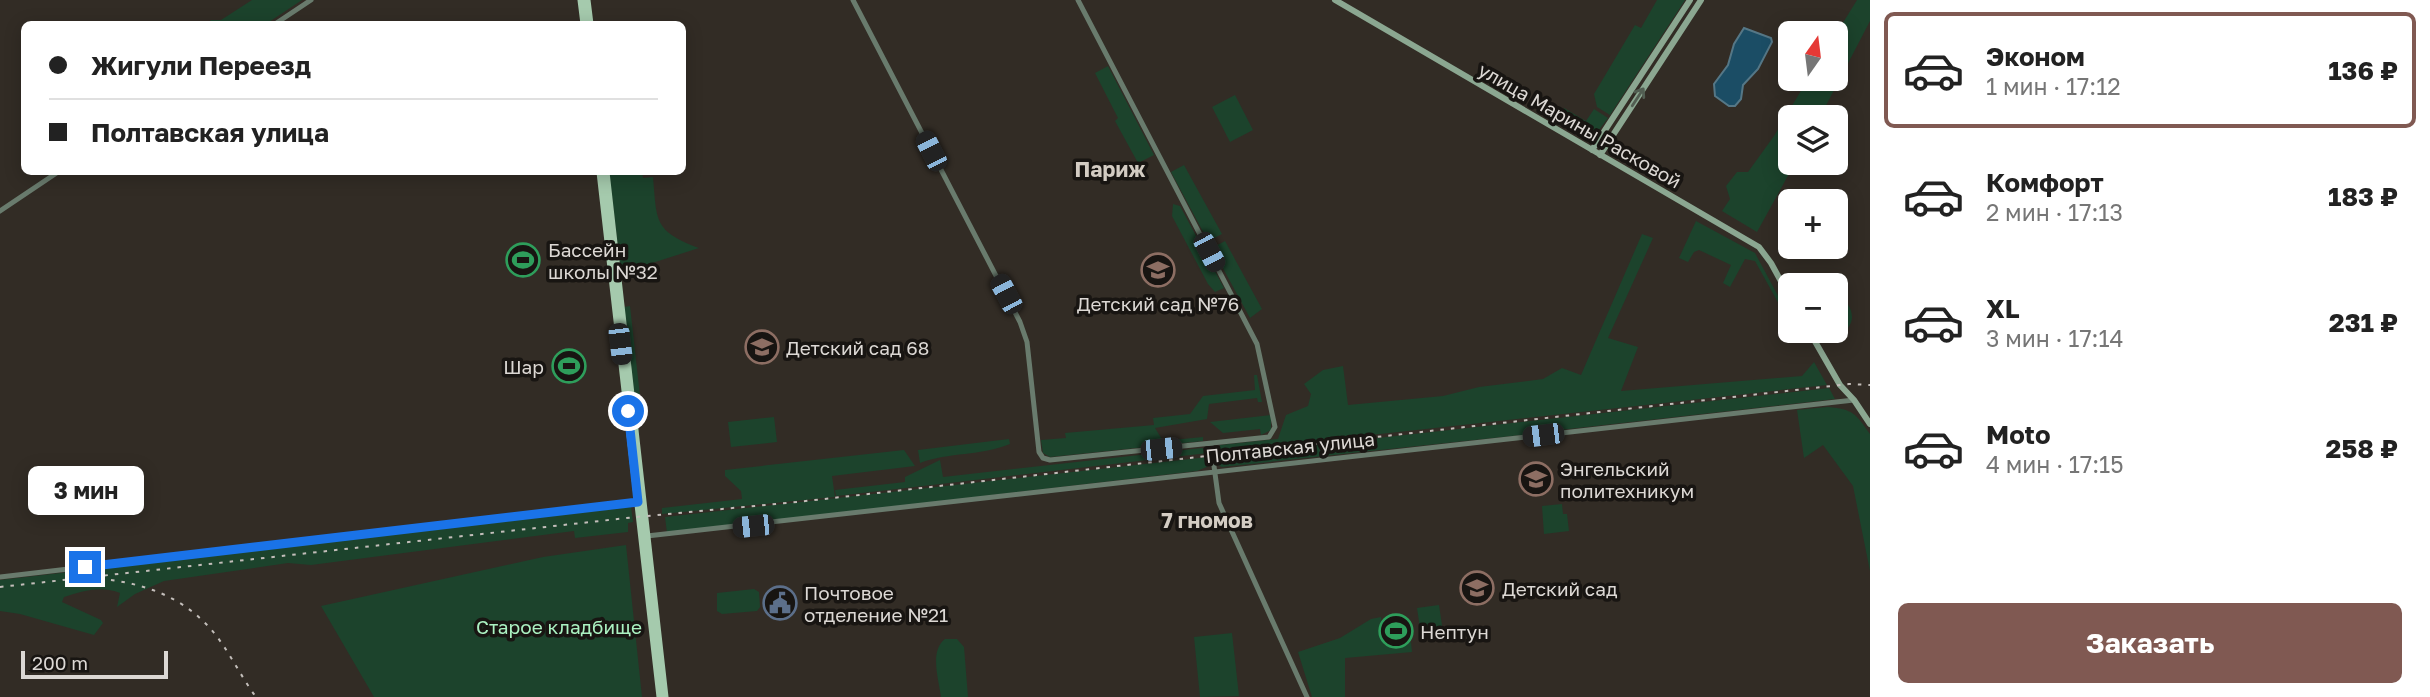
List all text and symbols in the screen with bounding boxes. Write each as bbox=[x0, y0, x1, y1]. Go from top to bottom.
north arrow bbox=[1778, 21, 1848, 91]
map controls bbox=[1778, 21, 1848, 343]
icon: car bbox=[1902, 39, 1965, 102]
text: Эконом bbox=[1986, 41, 2085, 72]
text: Жигули Переезд bbox=[91, 50, 311, 81]
text: 136 ₽ bbox=[2328, 55, 2398, 86]
street label: улица Марины Расковой bbox=[1475, 57, 1685, 193]
text: 1 мин · 17:12 bbox=[1986, 72, 2121, 100]
one-way arrow bbox=[1631, 88, 1645, 108]
button: layers bbox=[1778, 105, 1848, 175]
text: Полтавская улица bbox=[91, 117, 329, 148]
car bbox=[913, 128, 950, 174]
district label: Париж bbox=[1075, 156, 1146, 182]
icon: car bbox=[1902, 165, 1965, 228]
text: Комфорт bbox=[1986, 167, 2104, 198]
text: 183 ₽ bbox=[2328, 181, 2398, 212]
button: + bbox=[1778, 189, 1848, 259]
text: 2 мин · 17:13 bbox=[1986, 198, 2123, 226]
car bbox=[1190, 229, 1229, 275]
place label: Бассейн школы №32 bbox=[548, 238, 658, 283]
sports icon: Бассейн школы №32 bbox=[504, 241, 542, 279]
school or university icon: Детский сад №76 bbox=[1139, 251, 1177, 289]
car bbox=[987, 271, 1026, 317]
button: − bbox=[1778, 273, 1848, 343]
icon: car bbox=[1902, 291, 1965, 354]
place label: Детский сад №76 bbox=[1077, 292, 1239, 315]
text: XL bbox=[1986, 293, 2020, 324]
text: 231 ₽ bbox=[2329, 307, 2398, 338]
car bbox=[608, 322, 633, 366]
text: 3 мин · 17:14 bbox=[1986, 324, 2124, 352]
school or university icon: Детский сад 68 bbox=[743, 328, 781, 366]
place label: Детский сад 68 bbox=[786, 336, 929, 359]
sports icon: Шар bbox=[550, 347, 588, 385]
place label: Шар bbox=[503, 355, 544, 378]
route start bbox=[612, 395, 644, 427]
icon: car bbox=[1902, 417, 1965, 480]
text: Moto bbox=[1986, 419, 2051, 450]
car bbox=[1521, 422, 1566, 448]
street label: Полтавская улица bbox=[1204, 427, 1376, 467]
text: 258 ₽ bbox=[2326, 433, 2398, 464]
car bbox=[1140, 436, 1183, 462]
text: 4 мин · 17:15 bbox=[1986, 450, 2124, 478]
place label: Энгельский политехникум bbox=[1560, 457, 1694, 502]
school or university icon: Энгельский политехникум bbox=[1517, 460, 1555, 498]
callout: 3 мин bbox=[27, 466, 143, 514]
text: 3 мин bbox=[54, 476, 118, 504]
district label: 7 гномов bbox=[1161, 507, 1253, 533]
car bbox=[732, 513, 775, 539]
route end bbox=[69, 551, 101, 583]
school or university icon: Детский сад bbox=[1458, 569, 1496, 607]
place label: Детский сад bbox=[1502, 577, 1618, 600]
place label: Почтовое отделение №21 bbox=[804, 581, 948, 626]
public building icon: Почтовое отделение №21 bbox=[761, 584, 799, 622]
button: Заказать bbox=[1898, 603, 2402, 683]
sports icon: Нептун bbox=[1377, 612, 1415, 650]
park label: Старое кладбище bbox=[476, 615, 642, 638]
place label: Нептун bbox=[1420, 620, 1489, 643]
scale bar bbox=[21, 648, 168, 680]
text: 200 m bbox=[32, 651, 88, 674]

